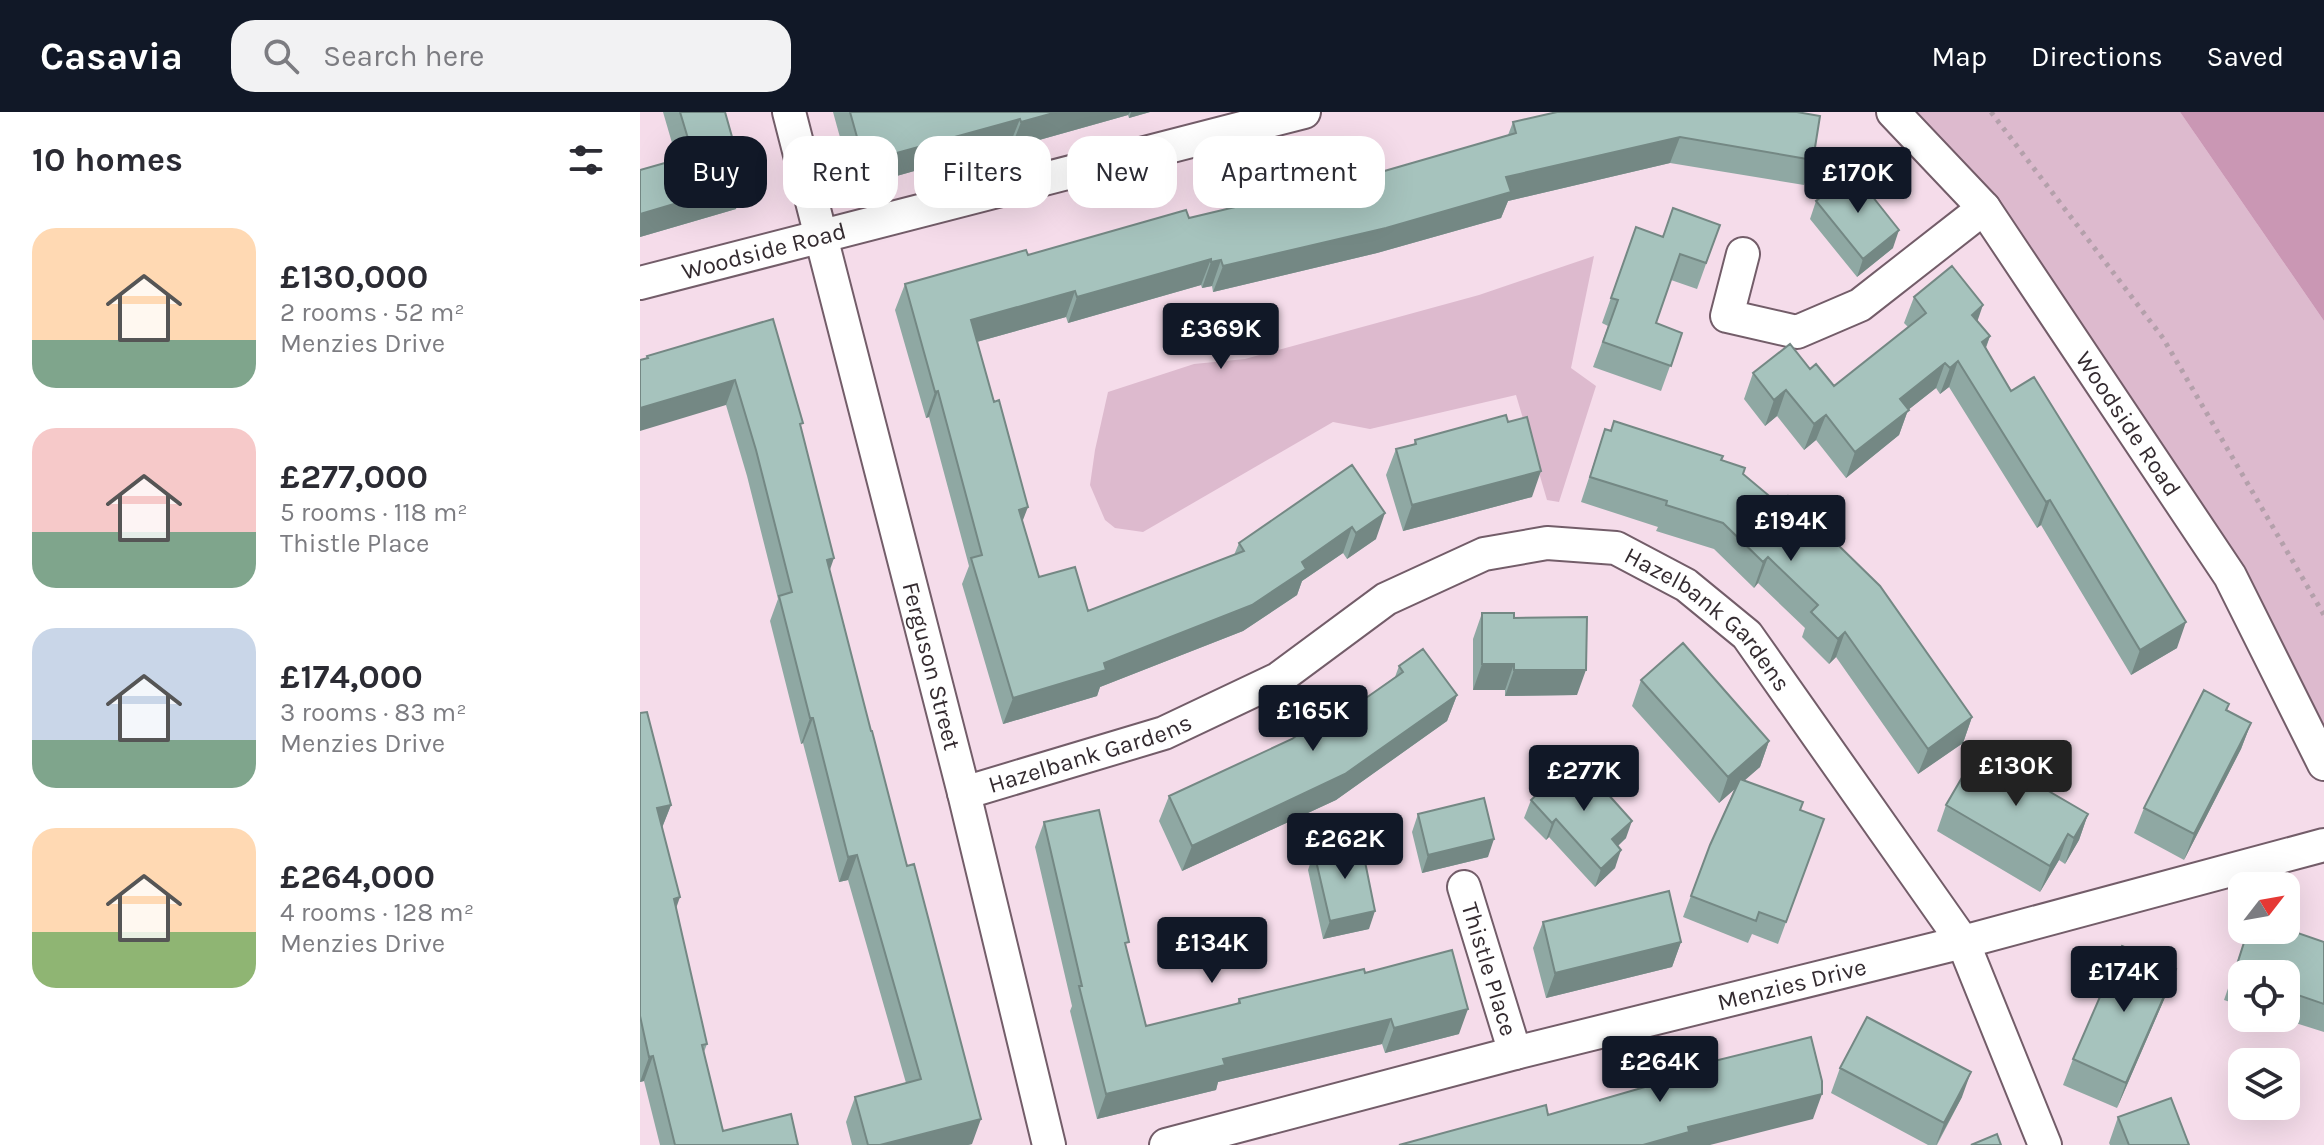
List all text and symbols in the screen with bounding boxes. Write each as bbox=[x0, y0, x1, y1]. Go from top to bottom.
search box bbox=[231, 20, 791, 92]
text: Casavia bbox=[40, 34, 183, 79]
icon: search bbox=[259, 34, 303, 78]
text: Search here bbox=[323, 38, 484, 74]
text: Map bbox=[1932, 40, 1987, 73]
text: Directions bbox=[2031, 40, 2163, 73]
text: Saved bbox=[2207, 40, 2284, 73]
chip: Buy bbox=[664, 136, 767, 208]
chip: Rent bbox=[783, 136, 898, 208]
chip: Filters bbox=[914, 136, 1051, 208]
chip: New bbox=[1067, 136, 1177, 208]
chip: Apartment bbox=[1193, 136, 1385, 208]
icon: filters bbox=[564, 138, 608, 182]
text: 10 homes bbox=[32, 140, 183, 180]
pin: £170K bbox=[1802, 147, 1914, 215]
text: £170K bbox=[1822, 157, 1894, 188]
street label: Woodside Road bbox=[679, 217, 849, 286]
text: £130,000 bbox=[280, 257, 428, 297]
icon: home bbox=[96, 260, 192, 356]
text: 2 rooms · 52 m² bbox=[280, 297, 465, 328]
pin: £369K bbox=[1165, 303, 1277, 371]
text: £369K bbox=[1181, 313, 1261, 344]
text: Menzies Drive bbox=[280, 328, 445, 359]
street label: Woodside Road bbox=[2070, 346, 2187, 502]
text: £277,000 bbox=[280, 457, 428, 497]
icon: home bbox=[96, 460, 192, 556]
pin: £194K bbox=[1735, 495, 1847, 563]
text: 5 rooms · 118 m² bbox=[280, 497, 468, 528]
text: £194K bbox=[1754, 505, 1828, 536]
text: Thistle Place bbox=[280, 528, 429, 559]
street label: Hazelbank Gardens bbox=[1620, 541, 1796, 697]
street label: Ferguson Street bbox=[896, 579, 966, 753]
text: £174,000 bbox=[280, 657, 423, 697]
icon: home bbox=[96, 660, 192, 756]
pin: £165K bbox=[1257, 685, 1369, 753]
text: £165K bbox=[1277, 695, 1349, 726]
text: 3 rooms · 83 m² bbox=[280, 697, 467, 728]
street label: Hazelbank Gardens bbox=[985, 708, 1196, 799]
text: Menzies Drive bbox=[280, 728, 445, 759]
pin: £130K bbox=[1960, 740, 2072, 808]
pin: £277K bbox=[1528, 745, 1640, 813]
text: £130K bbox=[1979, 750, 2053, 781]
text: £277K bbox=[1547, 755, 1621, 786]
pin: £262K bbox=[1289, 813, 1401, 881]
text: £262K bbox=[1305, 823, 1385, 854]
text: £264,000 bbox=[280, 857, 435, 897]
icon: home bbox=[96, 860, 192, 956]
north arrow bbox=[2228, 872, 2300, 944]
map controls bbox=[2228, 872, 2300, 1120]
text: 4 rooms · 128 m² bbox=[280, 897, 474, 928]
street label: Thistle Place bbox=[1456, 899, 1523, 1039]
pin: £134K bbox=[1156, 917, 1268, 985]
text: £134K bbox=[1175, 927, 1249, 958]
text: Menzies Drive bbox=[280, 928, 445, 959]
pin: £174K bbox=[2068, 946, 2180, 1014]
street label: Menzies Drive bbox=[1714, 953, 1869, 1016]
text: £174K bbox=[2089, 956, 2159, 987]
button: locate bbox=[2228, 960, 2300, 1032]
pin: £264K bbox=[1604, 1036, 1716, 1104]
text: £264K bbox=[1620, 1046, 1700, 1077]
button: layers bbox=[2228, 1048, 2300, 1120]

